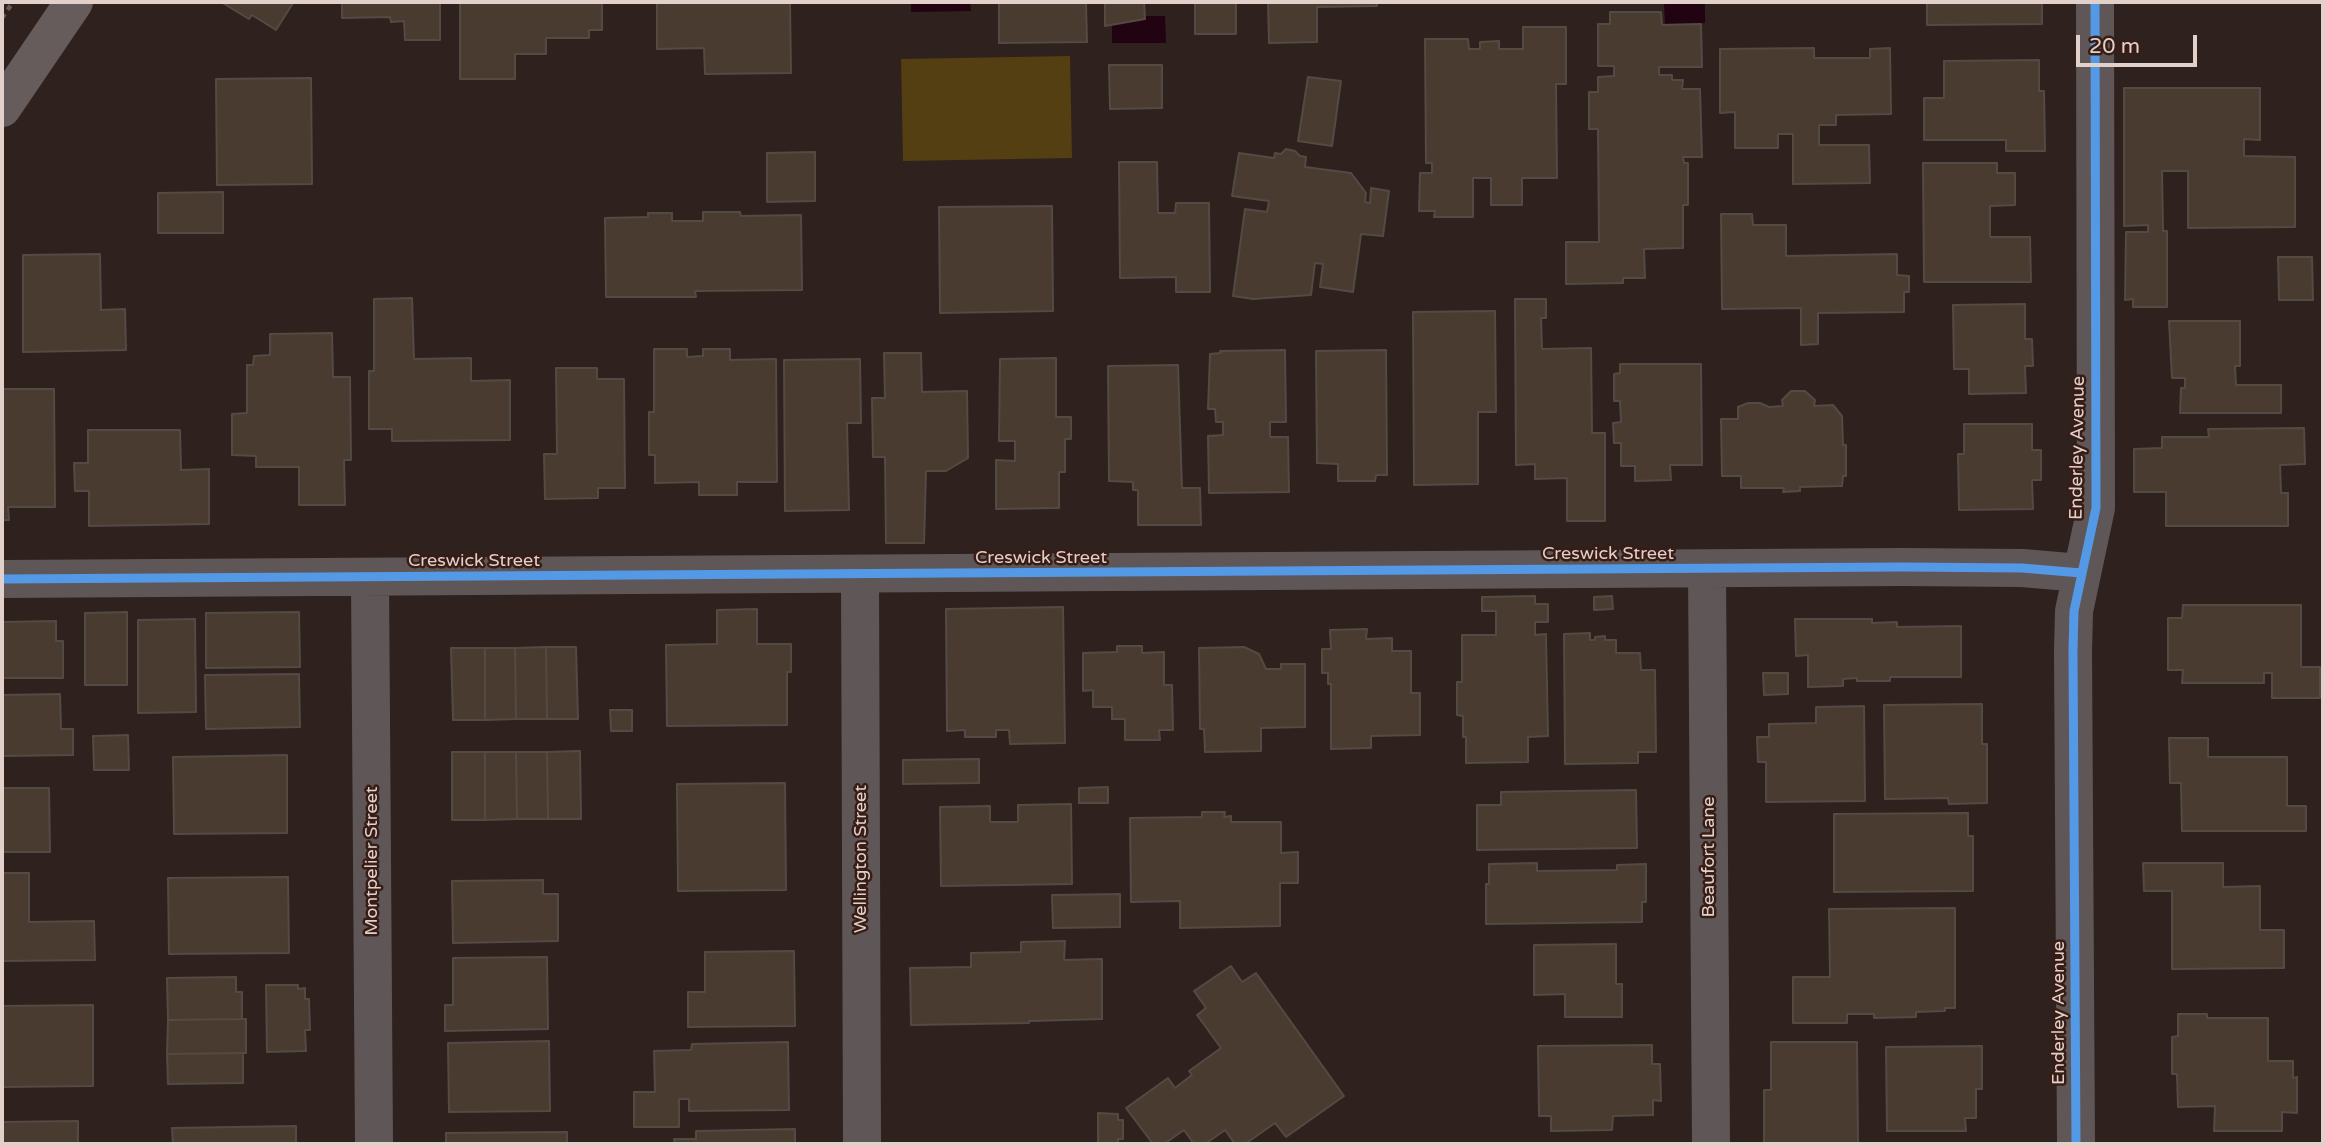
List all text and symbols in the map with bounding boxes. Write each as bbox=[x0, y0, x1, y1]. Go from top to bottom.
scale bar bbox=[2080, 21, 2201, 65]
text: 20 m bbox=[2089, 34, 2140, 59]
street label: Enderley Avenue bbox=[2066, 376, 2090, 520]
street label: Creswick Street bbox=[1542, 543, 1674, 565]
street label: Creswick Street bbox=[975, 547, 1107, 569]
street label: Creswick Street bbox=[408, 550, 540, 572]
street label: Wellington Street bbox=[850, 785, 872, 933]
street label: Montpelier Street bbox=[361, 786, 383, 936]
street label: Beaufort Lane bbox=[1698, 797, 1720, 917]
street label: Enderley Avenue bbox=[2048, 941, 2070, 1085]

